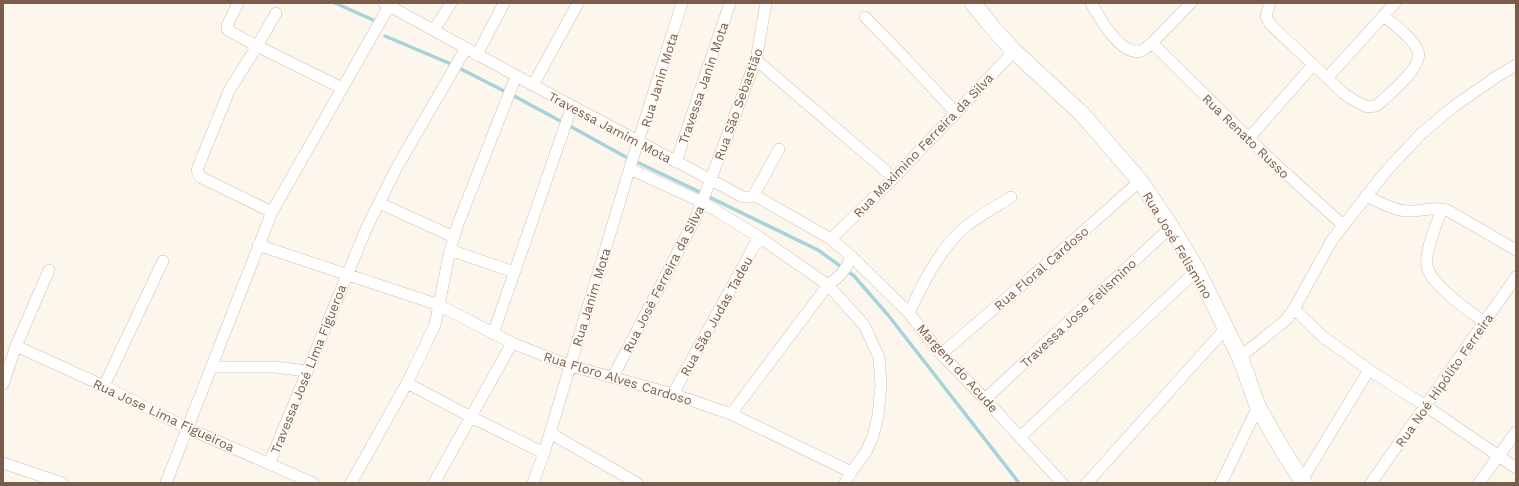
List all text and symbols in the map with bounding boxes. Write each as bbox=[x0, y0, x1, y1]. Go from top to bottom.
street label: Travessa Janin Mota bbox=[675, 19, 732, 146]
street label: Rua Janin Mota bbox=[638, 31, 681, 129]
street label: Rua São Sebastião bbox=[711, 46, 766, 162]
street label: Rua Maximino Ferreira da Silva bbox=[850, 70, 997, 221]
street label: Travessa Jamim Mota bbox=[546, 89, 674, 167]
street label: Rua Renato Russo bbox=[1199, 91, 1292, 182]
street label: Rua José Felismino bbox=[1140, 189, 1216, 302]
street label: Rua José Ferreira da Silva bbox=[620, 203, 707, 355]
street label: Rua Floral Cardoso bbox=[991, 223, 1092, 313]
street label: Rua Janim Mota bbox=[569, 246, 614, 348]
street label: Rua São Judas Tadeu bbox=[677, 254, 756, 379]
street label: Travessa Jose Felismino bbox=[1017, 256, 1140, 371]
street label: Travessa José Lima Figueroa bbox=[268, 282, 350, 456]
street label: Rua Noé Hipólito Ferreira bbox=[1392, 310, 1497, 450]
street label: Margem do Acude bbox=[914, 321, 1001, 416]
street label: Rua Floro Alves Cardoso bbox=[542, 349, 694, 408]
street label: Rua Jose Lima Figueiroa bbox=[91, 376, 237, 455]

